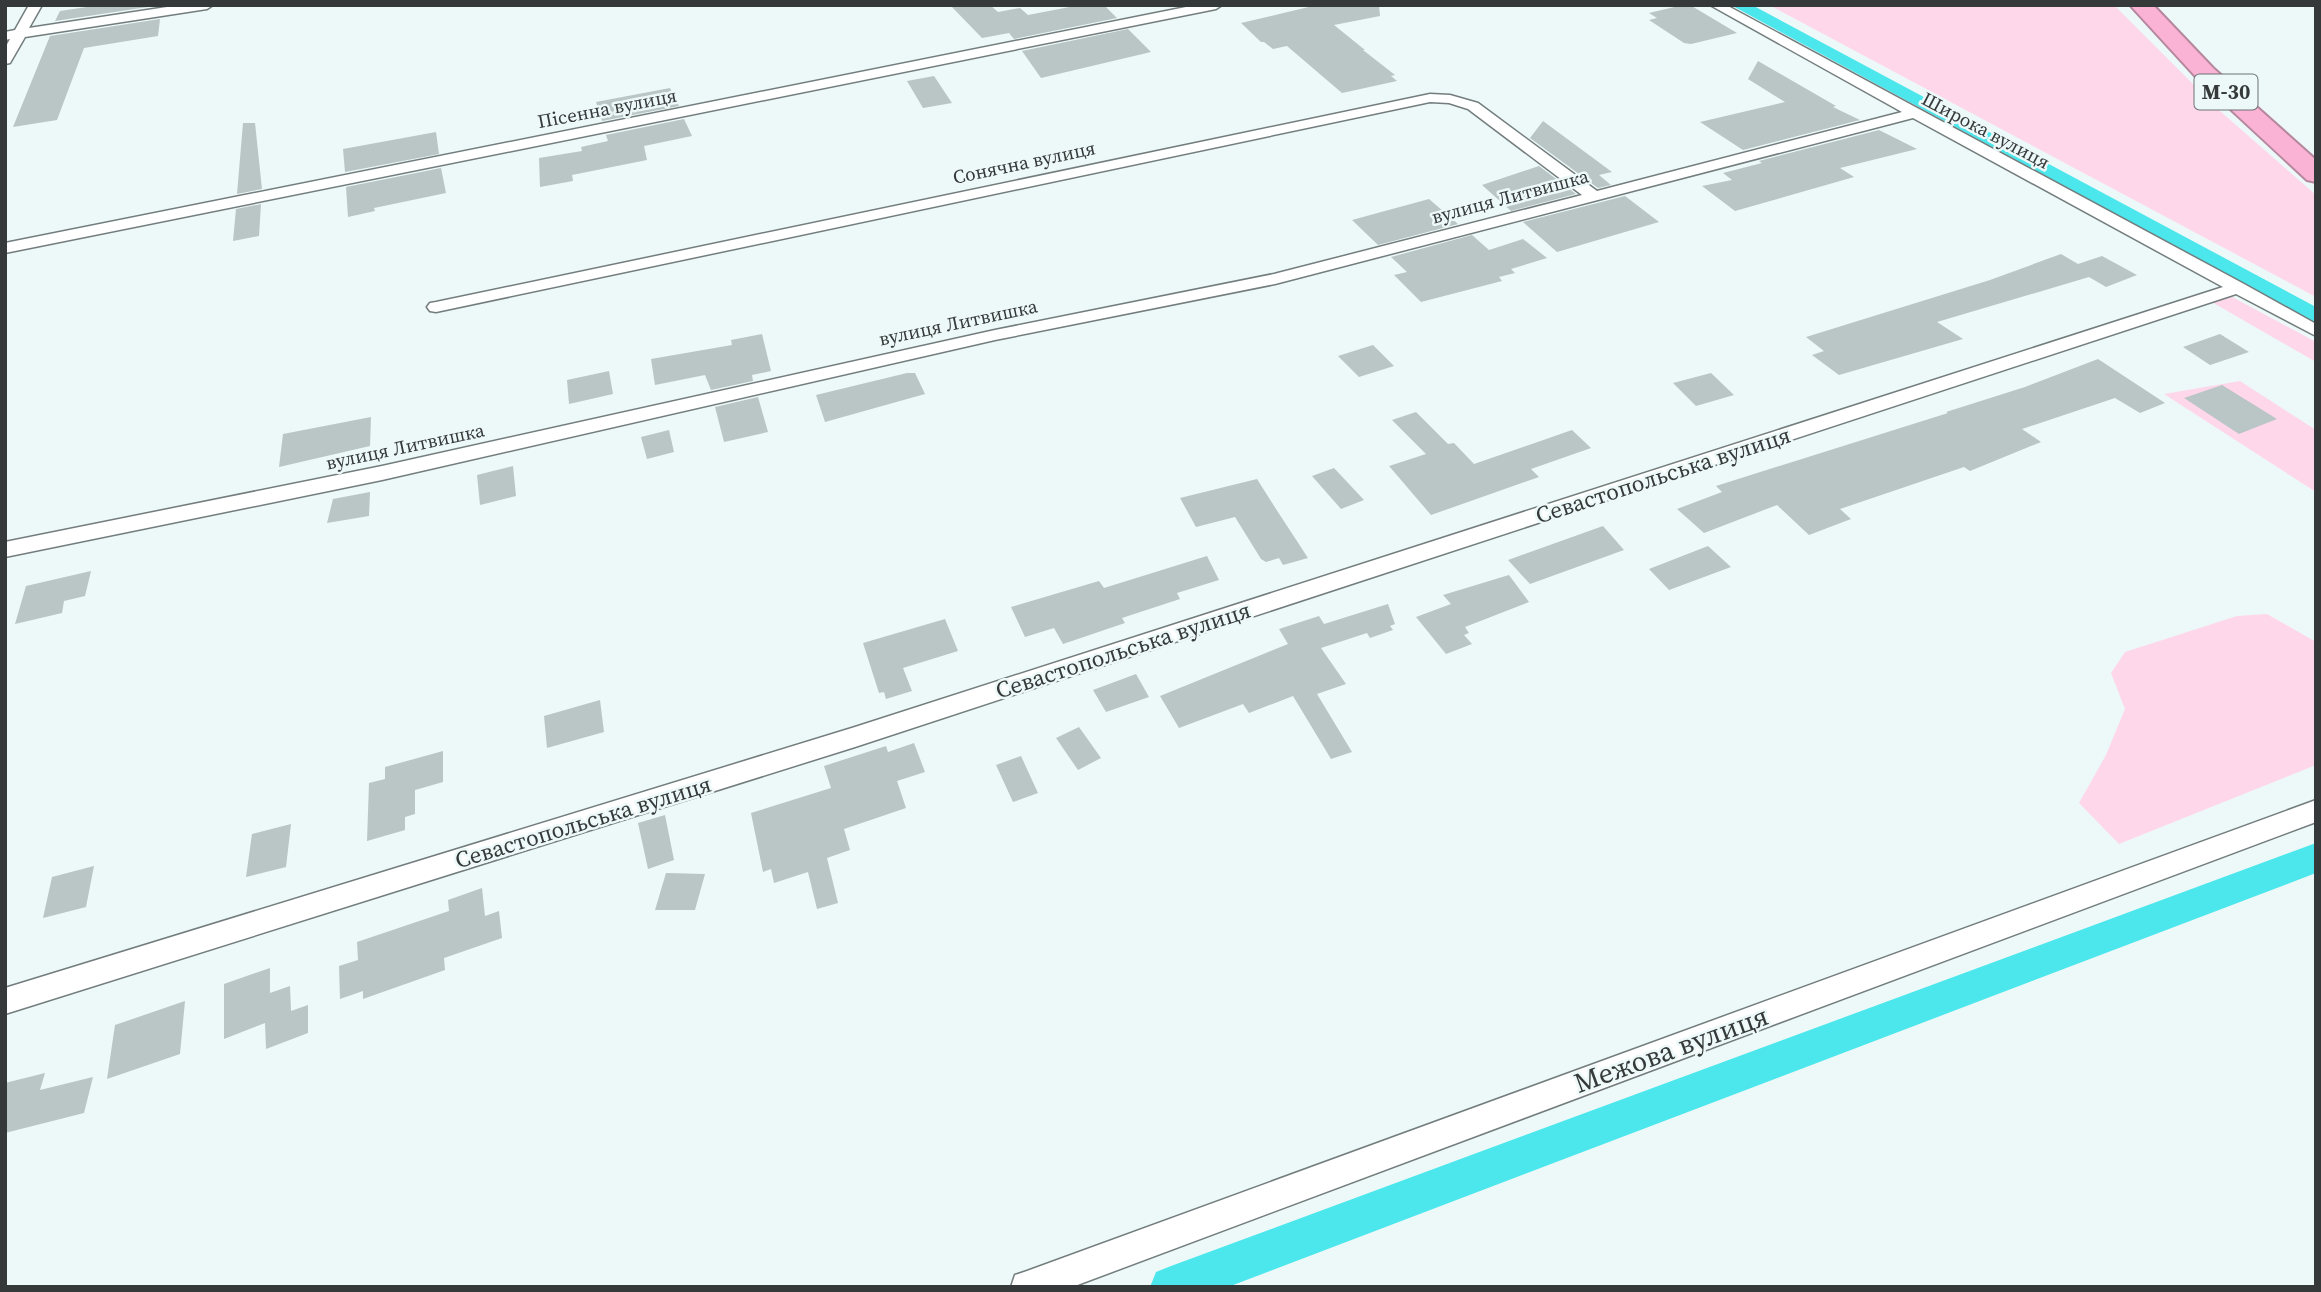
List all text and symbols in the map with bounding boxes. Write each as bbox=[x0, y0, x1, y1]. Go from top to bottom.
road number: М-30 bbox=[2194, 74, 2258, 110]
street label: Пісенна вулиця bbox=[535, 82, 679, 134]
street label: Широка вулиця bbox=[1917, 85, 2055, 175]
street label: Сонячна вулиця bbox=[950, 134, 1098, 190]
street label: вулиця Литвишка bbox=[1429, 162, 1592, 229]
street label: вулиця Литвишка bbox=[876, 292, 1040, 352]
street label: вулиця Литвишка bbox=[323, 416, 487, 476]
street label: Севастопольська вулиця bbox=[1531, 419, 1795, 531]
street label: Севастопольська вулиця bbox=[991, 594, 1255, 706]
street label: Севастопольська вулиця bbox=[451, 768, 715, 876]
street label: Межова вулиця bbox=[1569, 996, 1773, 1102]

